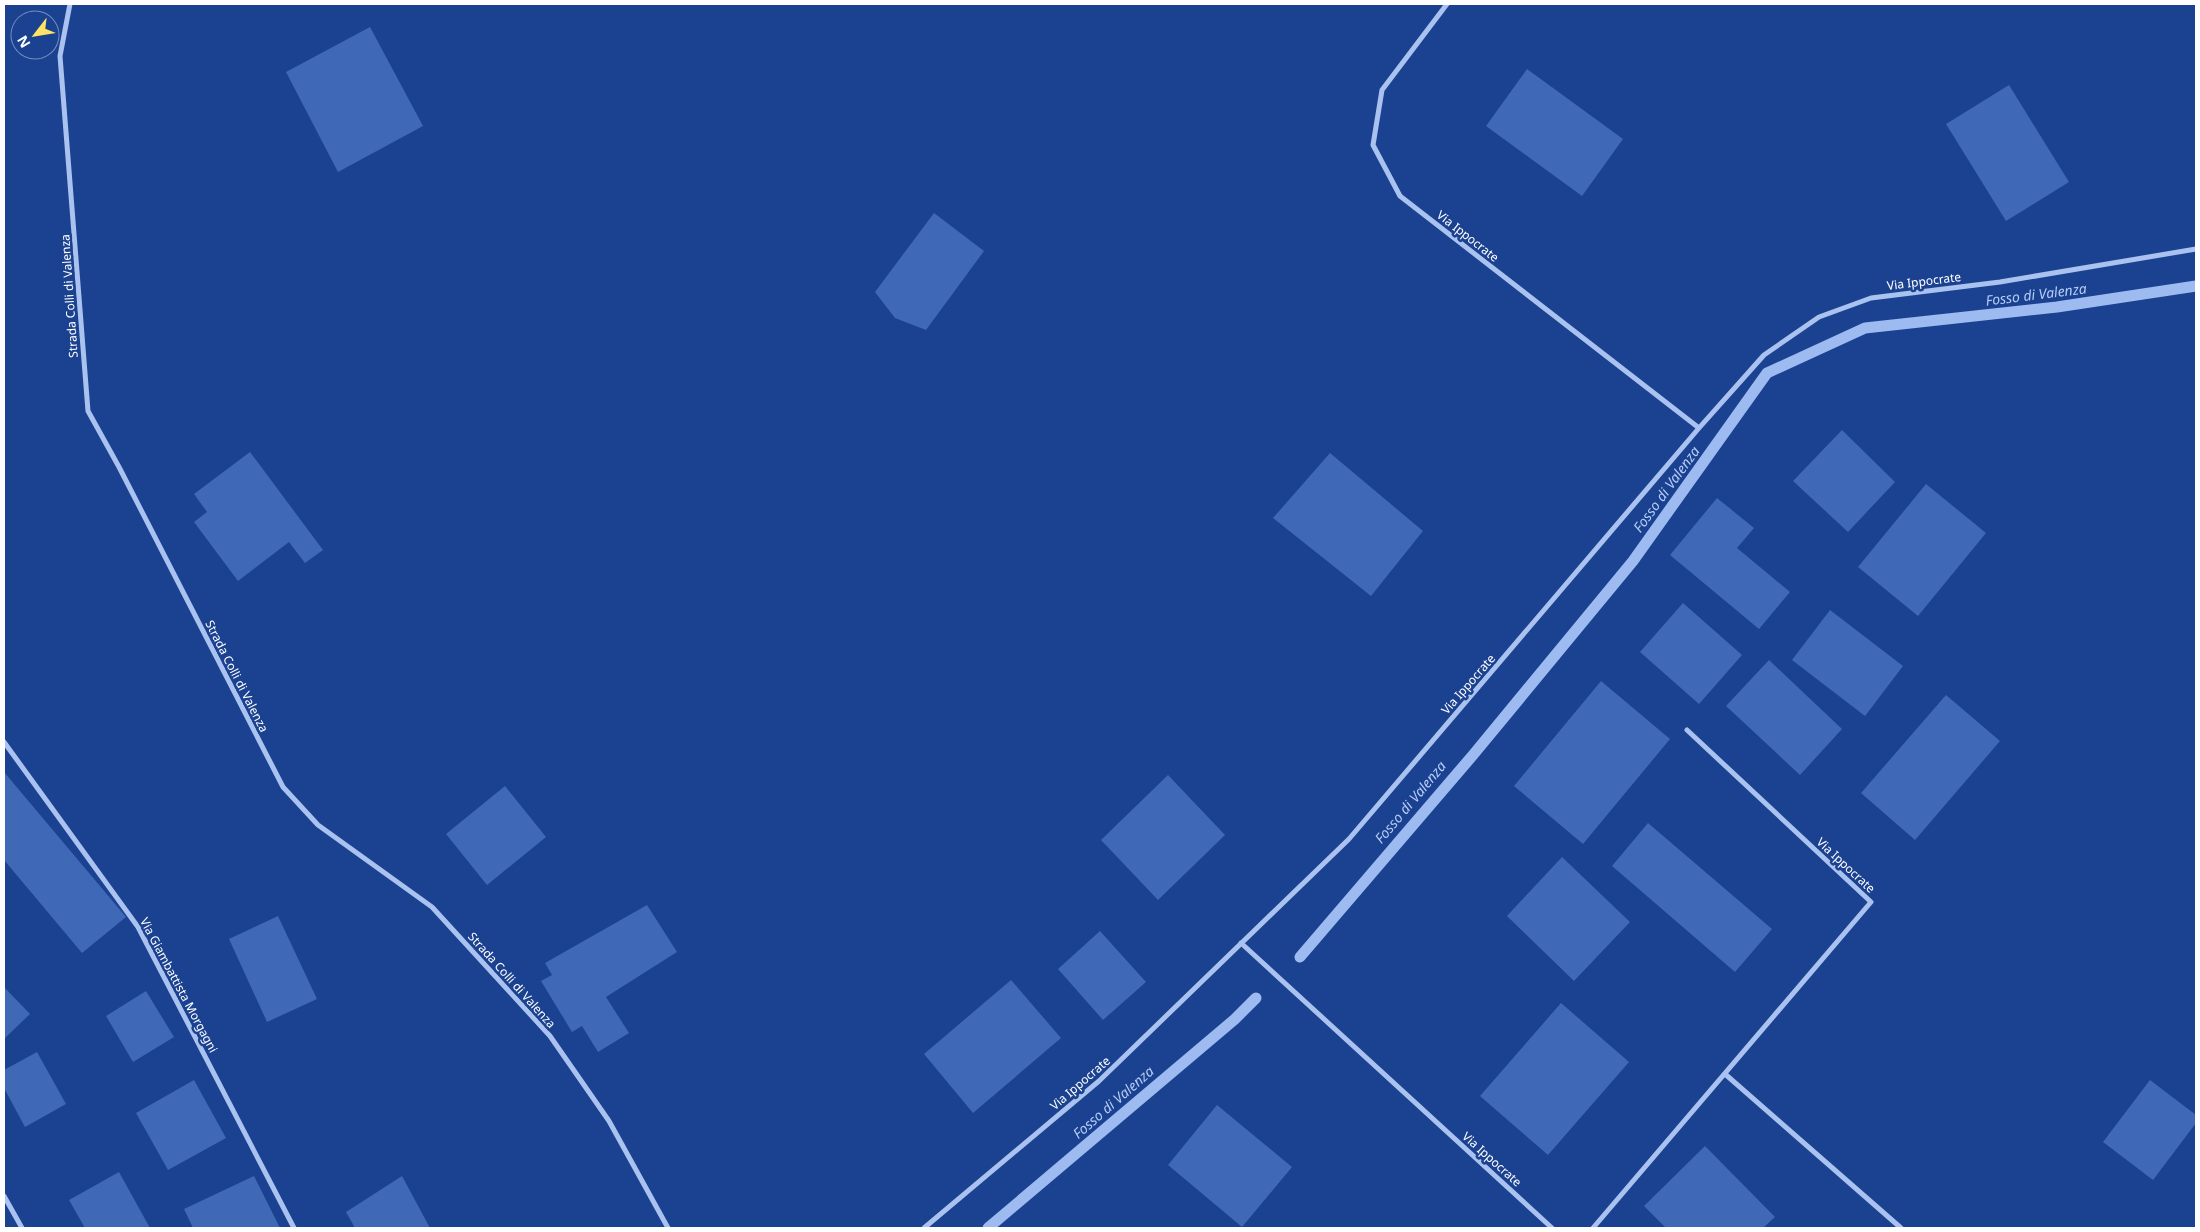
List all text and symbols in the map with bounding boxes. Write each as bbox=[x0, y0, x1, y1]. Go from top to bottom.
north arrow bbox=[10, 10, 60, 60]
text: N bbox=[12, 32, 35, 52]
street label: Via Ippocrate bbox=[1433, 206, 1503, 266]
street label: Strada Colli di Valenza bbox=[56, 234, 82, 358]
street label: Via Ippocrate bbox=[1886, 268, 1962, 294]
water label: Fosso di Valenza bbox=[1984, 278, 2088, 310]
water label: Fosso di Valenza bbox=[1628, 442, 1704, 536]
street label: Strada Colli di Valenza bbox=[201, 617, 273, 735]
street label: Via Ippocrate bbox=[1437, 650, 1499, 718]
water label: Fosso di Valenza bbox=[1370, 757, 1450, 847]
street label: Via Ippocrate bbox=[1813, 833, 1879, 897]
street label: Via Giambattista Morgagni bbox=[136, 914, 222, 1056]
street label: Strada Colli di Valenza bbox=[464, 928, 560, 1032]
street label: Via Ippocrate bbox=[1046, 1052, 1114, 1114]
water label: Fosso di Valenza bbox=[1068, 1061, 1158, 1143]
street label: Via Ippocrate bbox=[1459, 1128, 1526, 1190]

